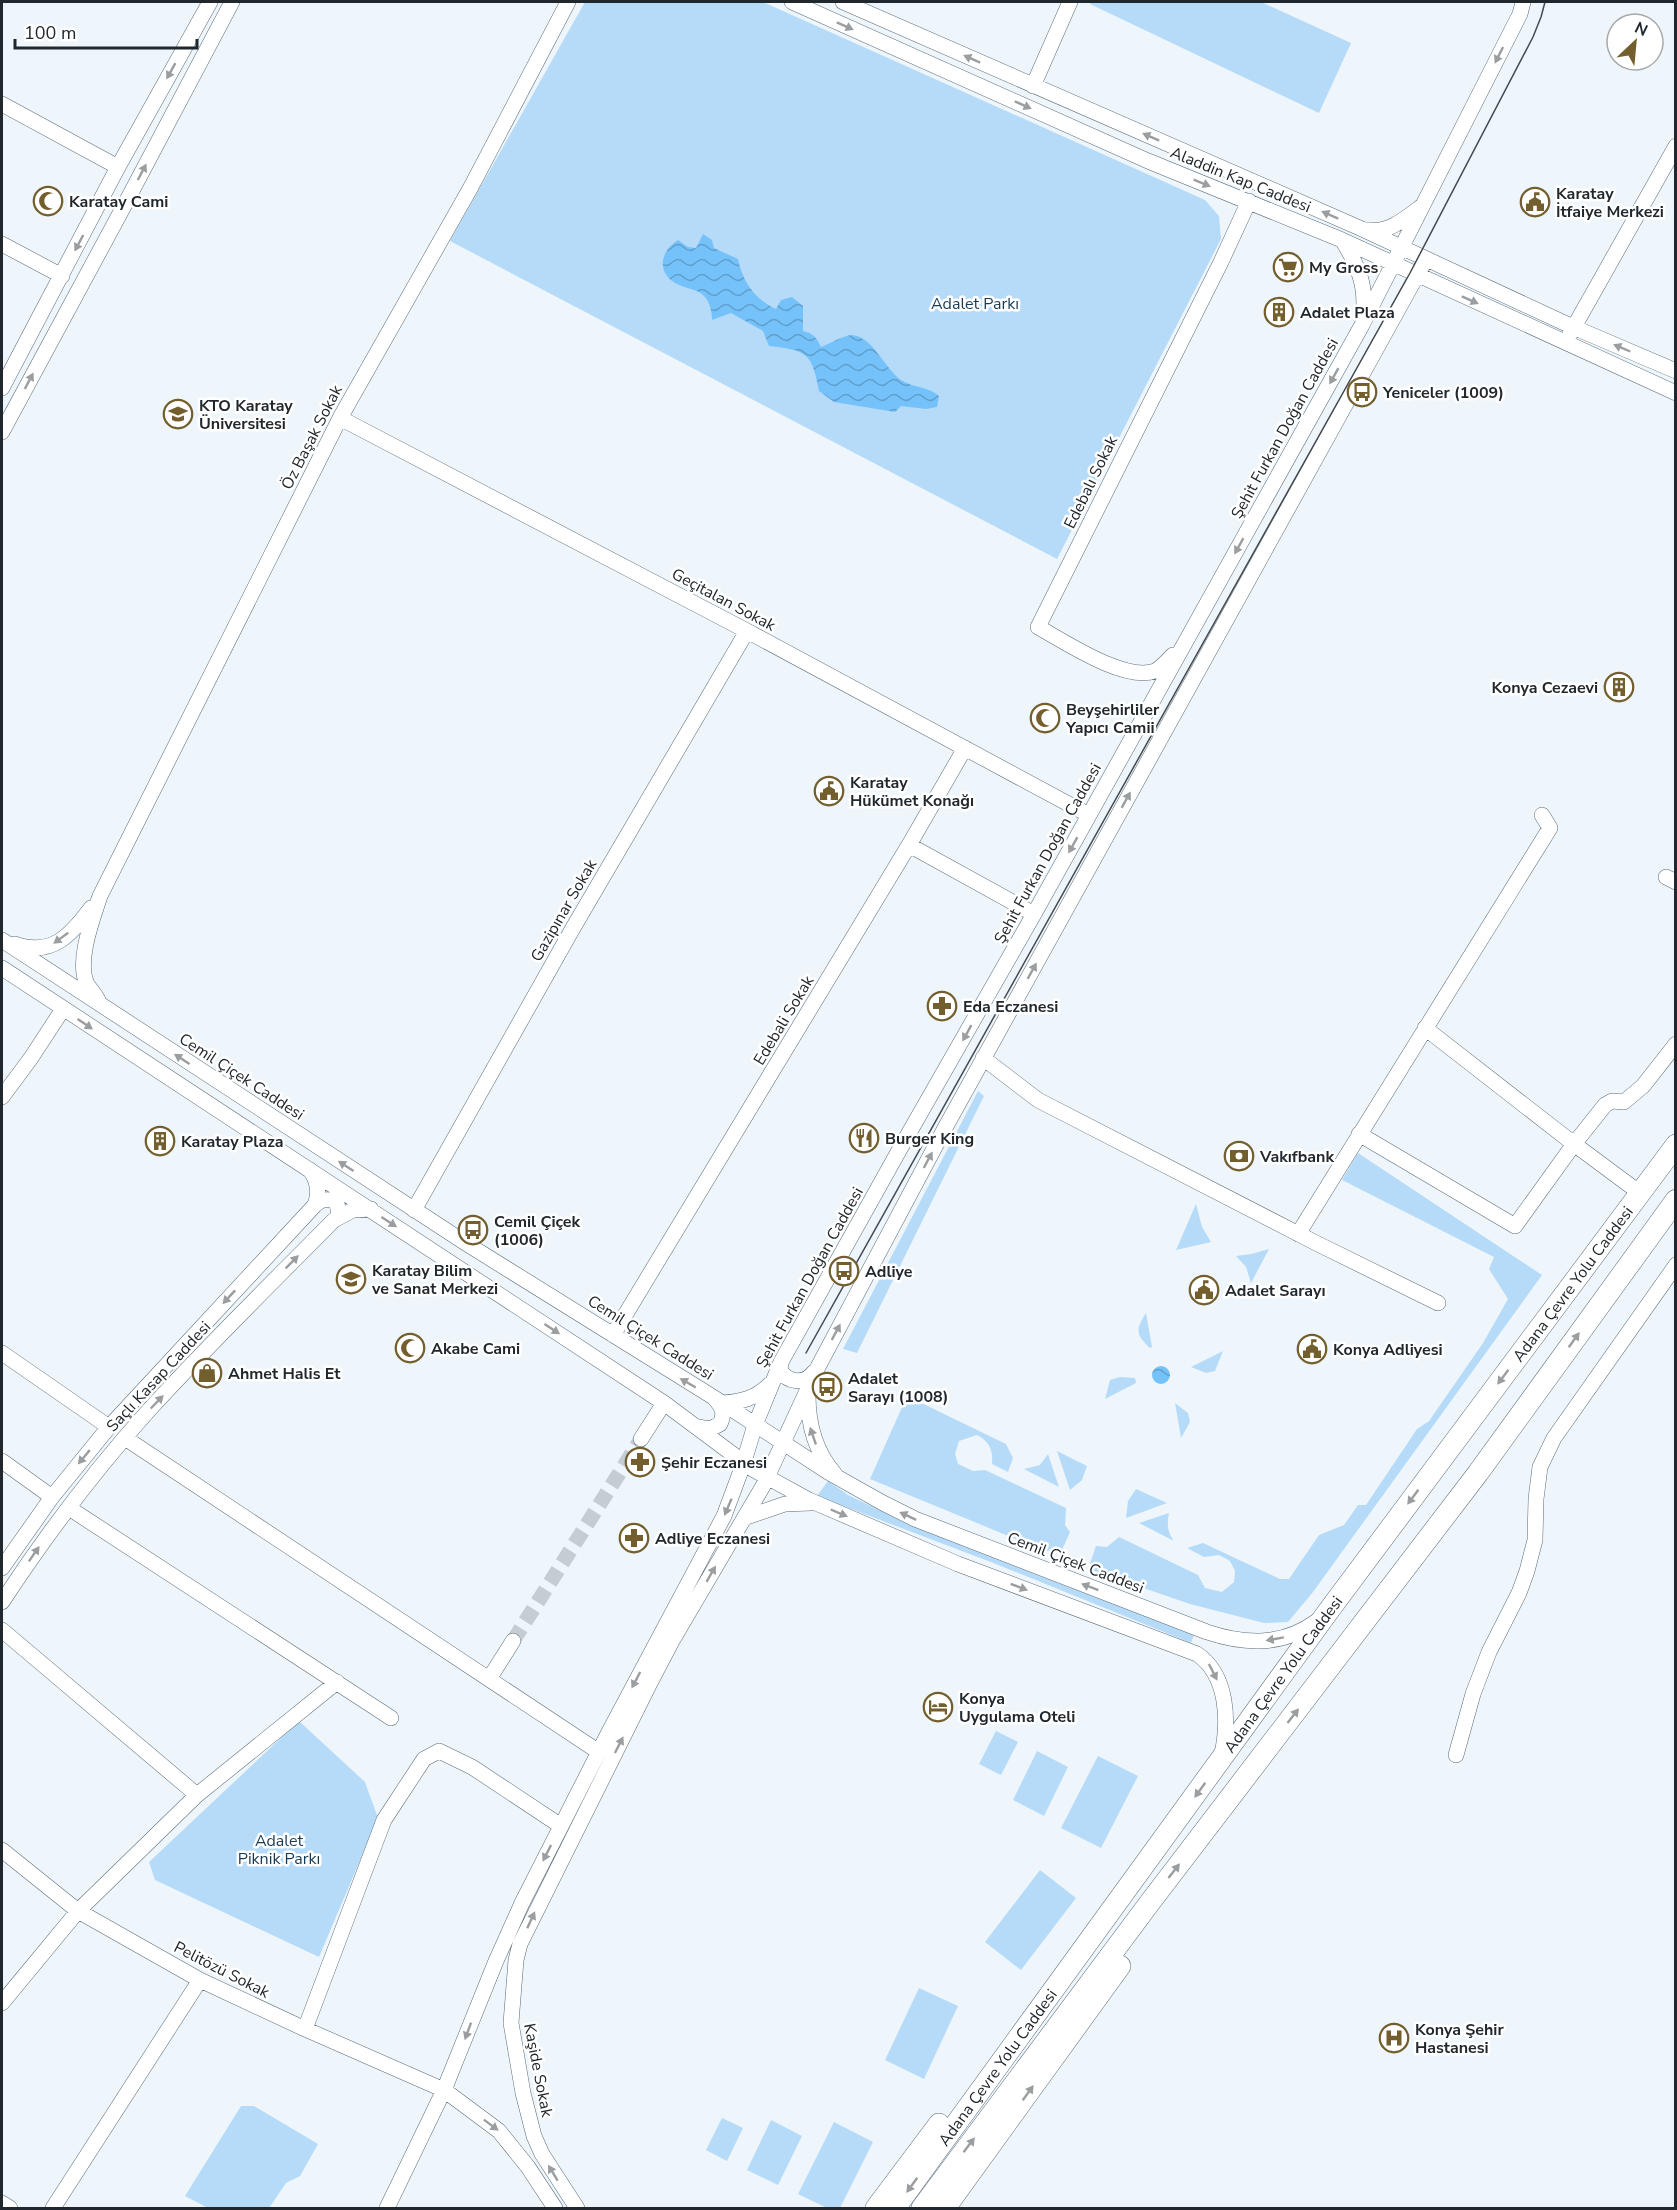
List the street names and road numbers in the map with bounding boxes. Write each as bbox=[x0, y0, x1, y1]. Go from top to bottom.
street label: Aladdin Kap Caddesi bbox=[1167, 142, 1314, 218]
street label: Şehit Furkan Doğan Caddesi bbox=[1226, 334, 1344, 523]
street label: Öz Başak Sokak bbox=[276, 381, 348, 493]
street label: Edebalı Sokak bbox=[1059, 432, 1123, 532]
street label: Geçitalan Sokak bbox=[668, 563, 780, 637]
street label: Şehit Furkan Doğan Caddesi bbox=[989, 759, 1107, 948]
street label: Gazipınar Sokak bbox=[526, 854, 603, 966]
street label: Edebali Sokak bbox=[749, 971, 820, 1069]
street label: Cemil Çiçek Caddesi bbox=[175, 1028, 308, 1126]
street label: Şehit Furkan Doğan Caddesi bbox=[751, 1183, 869, 1372]
street label: Adana Çevre Yolu Caddesi bbox=[1508, 1202, 1639, 1367]
street label: Cemil Çiçek Caddesi bbox=[583, 1290, 718, 1386]
street label: Saçlı Kasap Caddesi bbox=[102, 1317, 216, 1437]
street label: Cemil Çiçek Caddesi bbox=[1004, 1527, 1147, 1599]
street label: Adana Çevre Yolu Caddesi bbox=[1219, 1592, 1348, 1757]
street label: Pelitözü Sokak bbox=[170, 1936, 274, 2004]
street label: Adana Çevre Yolu Caddesi bbox=[934, 1985, 1062, 2151]
street label: Kaşide Sokak bbox=[518, 2021, 558, 2120]

